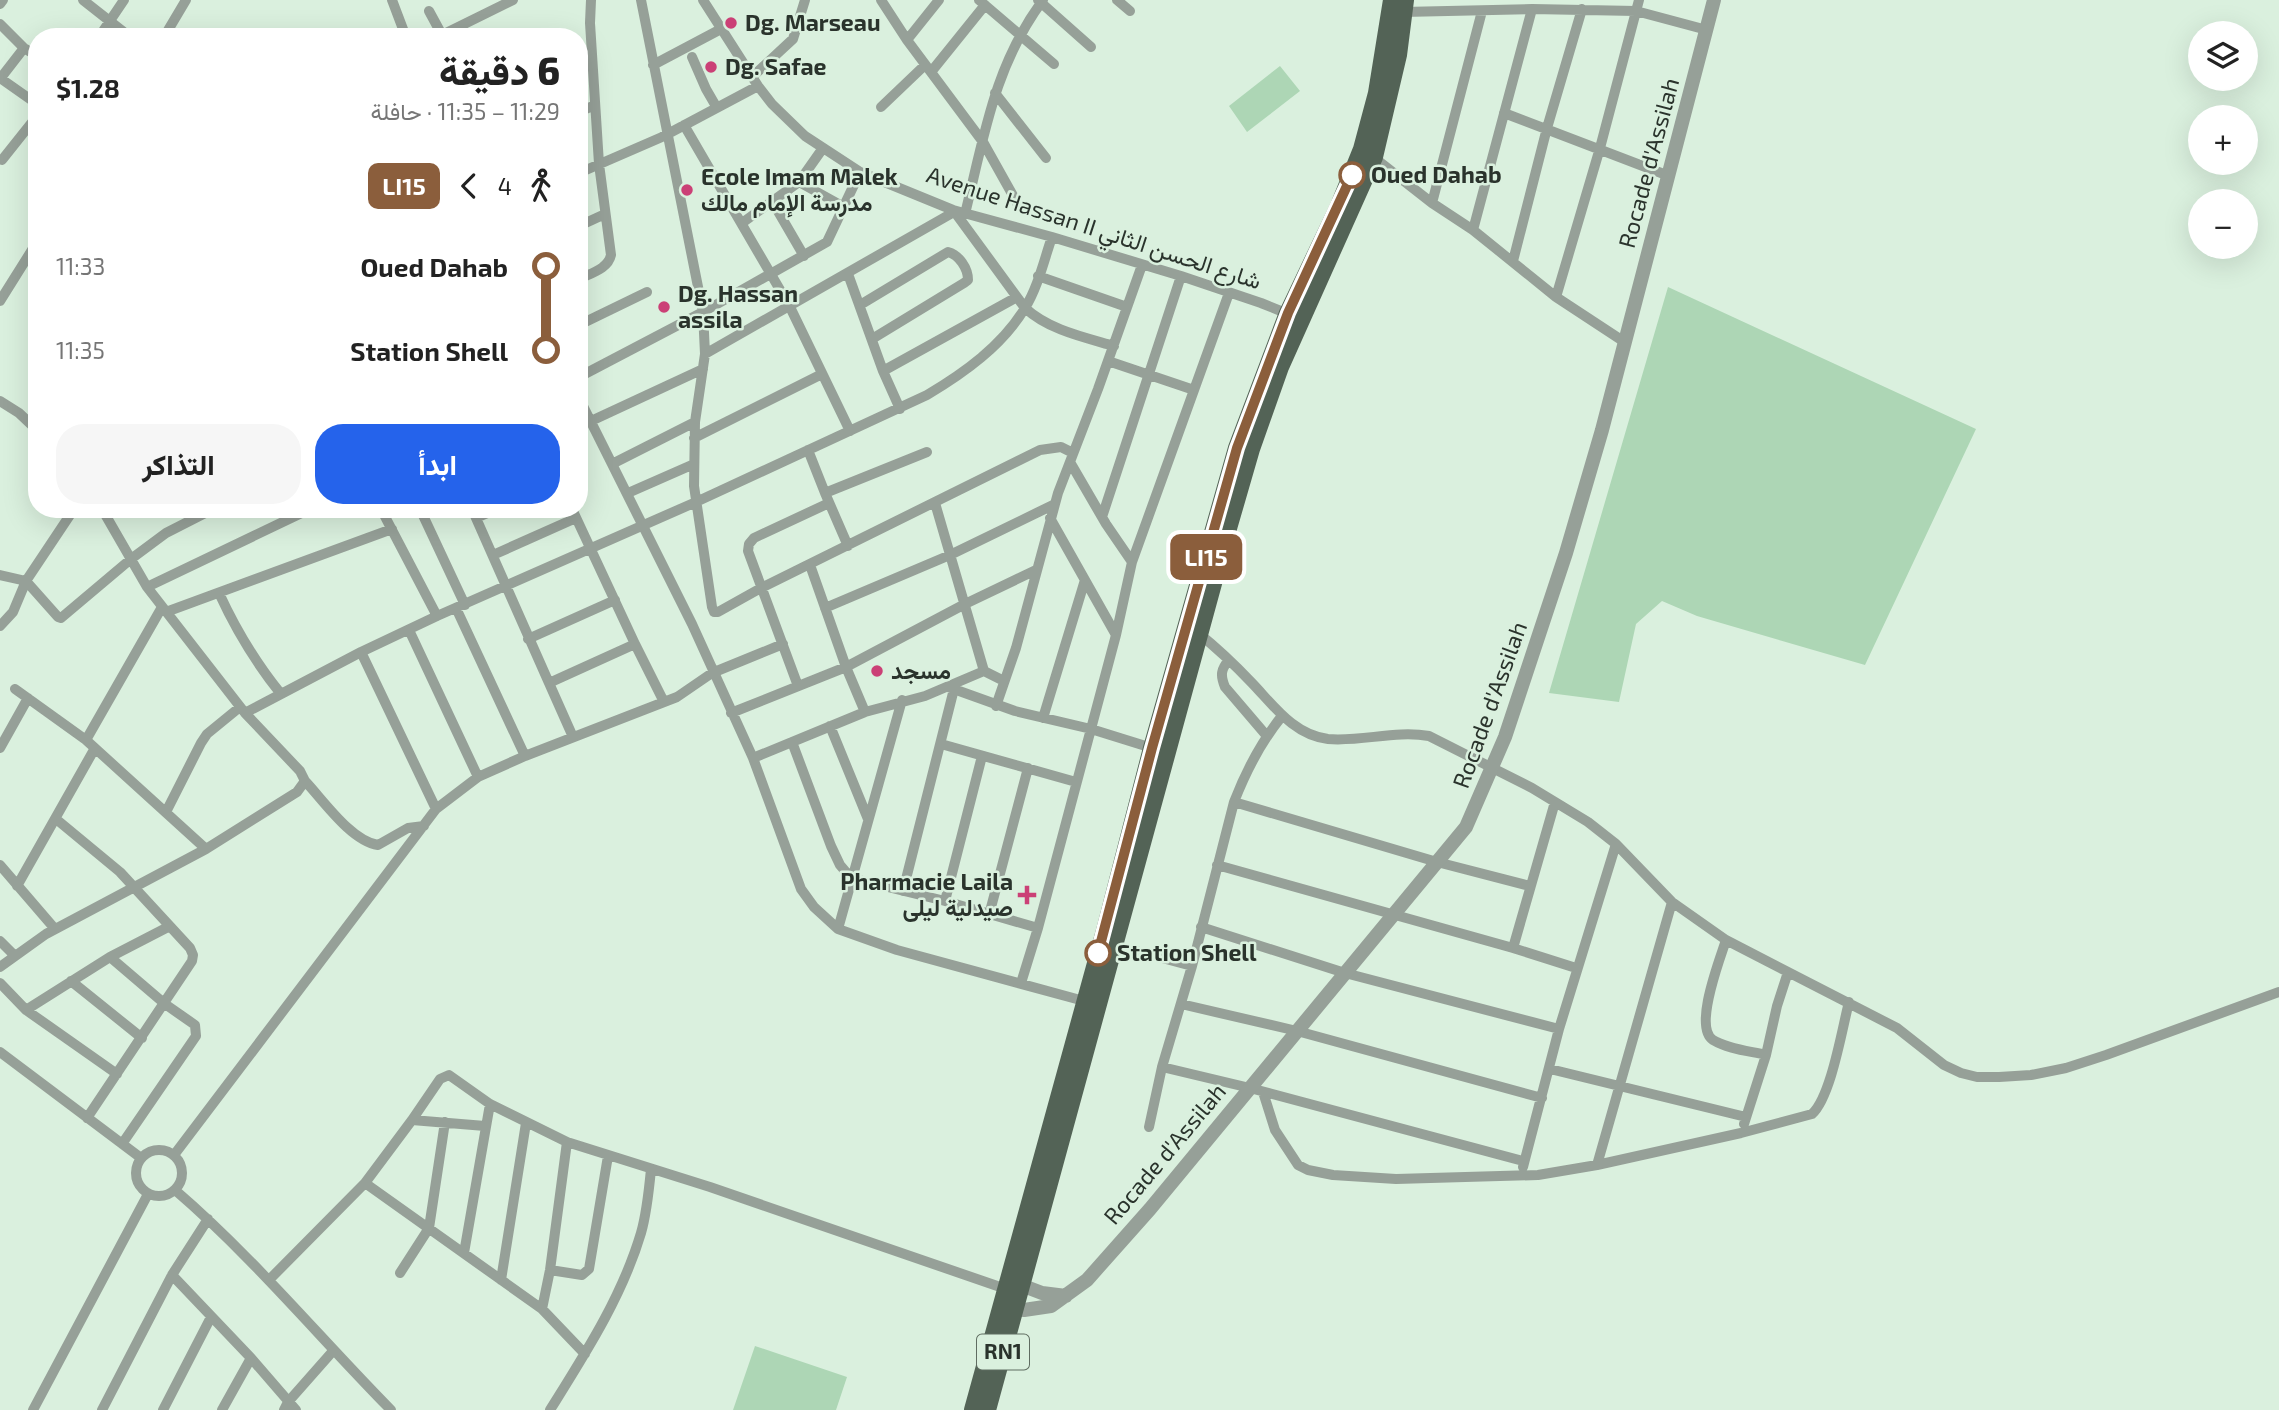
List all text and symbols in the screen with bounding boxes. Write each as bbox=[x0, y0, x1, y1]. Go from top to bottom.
place label: Dg. Marseau bbox=[745, 8, 881, 36]
marker: Dg. Marseau bbox=[723, 15, 739, 31]
map controls bbox=[2188, 21, 2258, 259]
button: layers bbox=[2188, 21, 2258, 91]
text: 6 دقيقة bbox=[439, 47, 560, 93]
place label: Dg. Safae bbox=[725, 52, 827, 80]
marker: Dg. Safae bbox=[703, 59, 719, 75]
text: $1.28 bbox=[56, 72, 120, 103]
street label: Rocade d'Assilah bbox=[1612, 75, 1684, 251]
text: 11:29 – 11:35 · حافلة bbox=[371, 97, 560, 125]
button: + bbox=[2188, 105, 2258, 175]
street label: Avenue Hassan II شارع الحسن الثاني bbox=[922, 160, 1265, 300]
place label: Oued Dahab bbox=[1371, 160, 1502, 188]
place label: Ecole Imam Malek مدرسة الإمام مالك bbox=[701, 162, 898, 218]
marker: Oued Dahab bbox=[1339, 162, 1365, 188]
icon: back bbox=[450, 167, 488, 205]
icon: walk bbox=[522, 167, 560, 205]
text: LI15 bbox=[382, 171, 426, 200]
text: 4 bbox=[498, 172, 512, 200]
marker: Ecole Imam Malek مدرسة الإمام مالك bbox=[679, 182, 695, 198]
button: − bbox=[2188, 189, 2258, 259]
text: Oued Dahab bbox=[360, 251, 508, 282]
text: 11:33 bbox=[56, 252, 105, 280]
place label: Dg. Hassan assila bbox=[678, 279, 798, 333]
marker: Dg. Hassan assila bbox=[656, 299, 672, 315]
text: Station Shell bbox=[350, 335, 508, 366]
text: 11:35 bbox=[56, 336, 105, 364]
button: التذاكر bbox=[56, 424, 301, 504]
button: ابدأ bbox=[315, 424, 560, 504]
line badge: LI15 bbox=[1157, 534, 1255, 580]
text: LI15 bbox=[1184, 542, 1228, 571]
street label: Rocade d'Assilah bbox=[1446, 618, 1532, 792]
place label: مسجد bbox=[891, 656, 951, 685]
marker: مسجد bbox=[869, 663, 885, 679]
place label: Pharmacie Laila صيدلية ليلى bbox=[840, 867, 1013, 922]
marker: Pharmacie Laila صيدلية ليلى bbox=[1019, 887, 1035, 903]
place label: Station Shell bbox=[1117, 938, 1257, 966]
marker: Station Shell bbox=[1085, 940, 1111, 966]
street label: Rocade d'Assilah bbox=[1097, 1077, 1231, 1229]
road number: RN1 bbox=[977, 1334, 1029, 1370]

